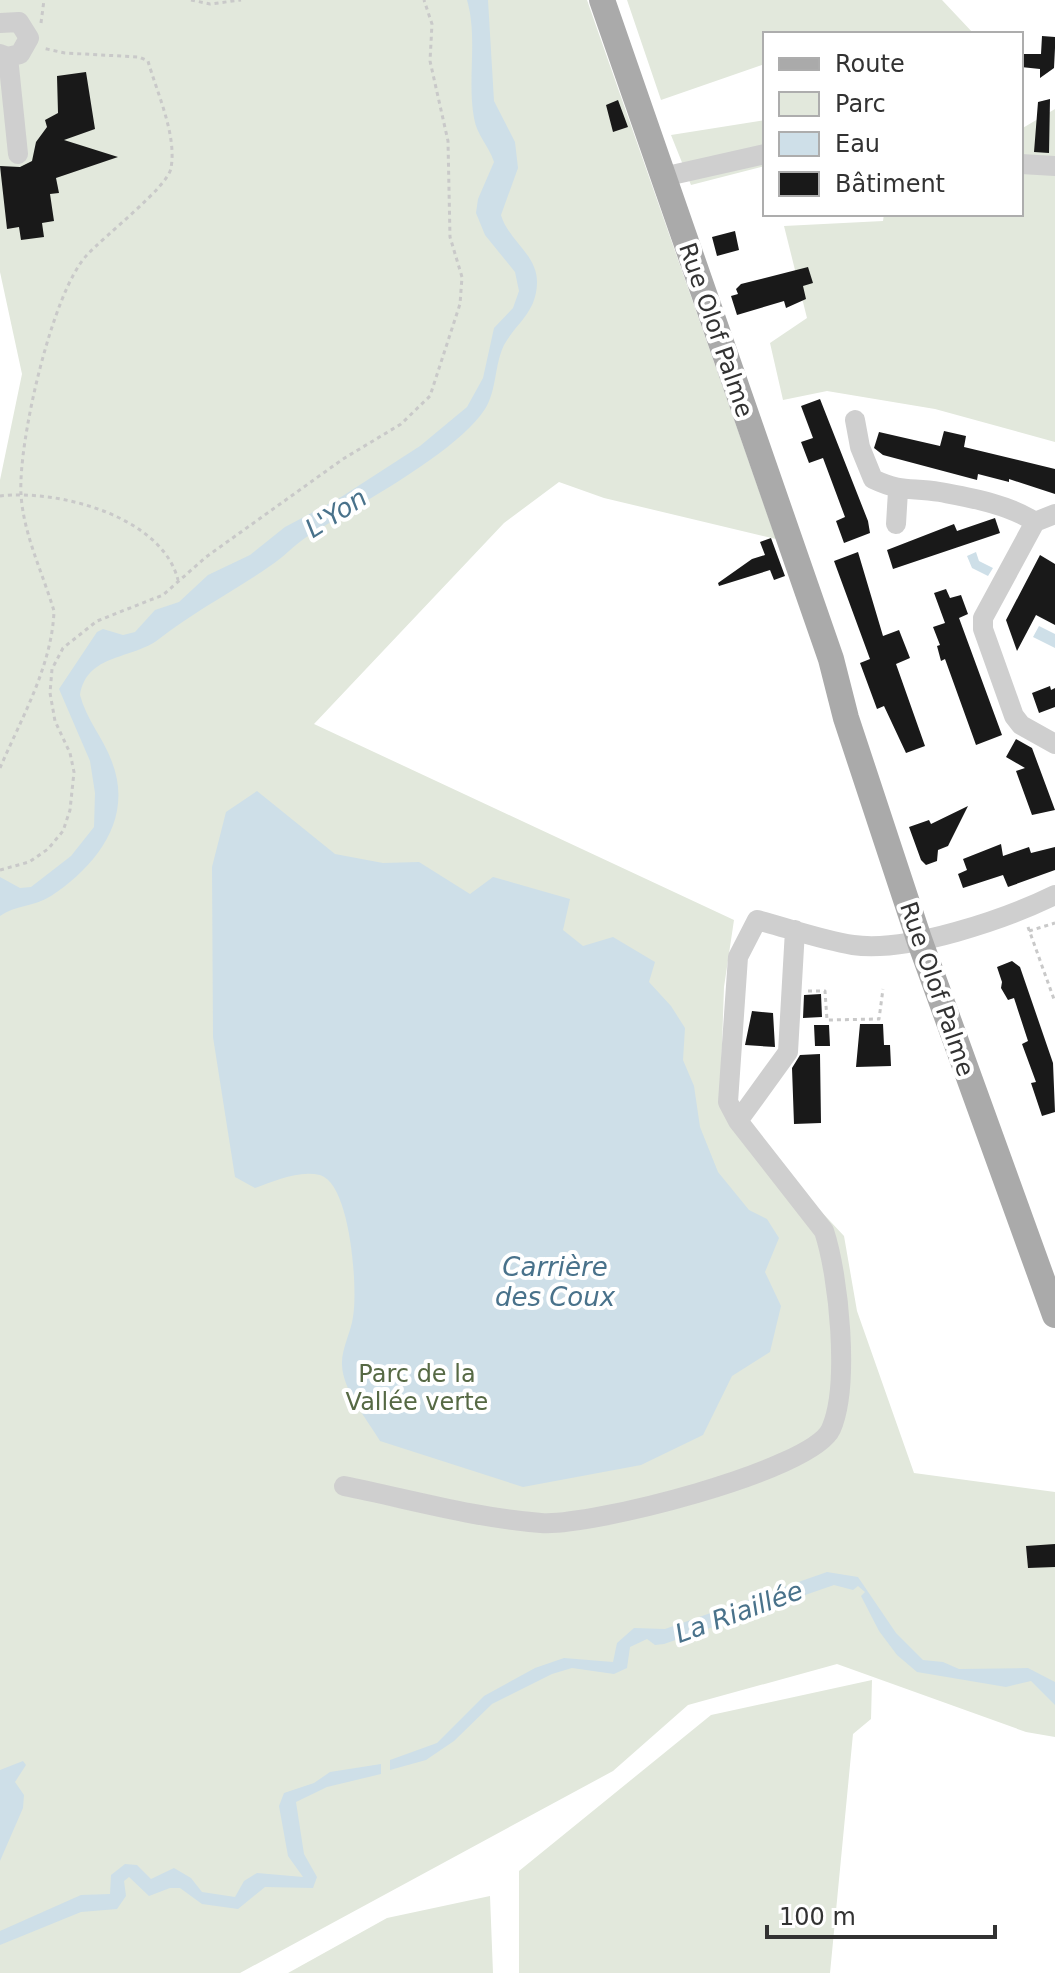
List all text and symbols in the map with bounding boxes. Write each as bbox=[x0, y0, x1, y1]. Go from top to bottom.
legend bbox=[763, 32, 1023, 216]
text: Route bbox=[835, 50, 905, 78]
text: Parc bbox=[835, 90, 886, 118]
text: Eau bbox=[835, 130, 880, 158]
text: Bâtiment bbox=[835, 170, 945, 198]
street label: Rue Olof Palme bbox=[673, 239, 759, 421]
water label: L'Yon bbox=[300, 482, 372, 544]
street label: Rue Olof Palme bbox=[894, 898, 980, 1080]
water label: Carrière des Coux bbox=[495, 1252, 616, 1312]
park label: Parc de la Vallée verte bbox=[346, 1360, 488, 1416]
water label: La Riaillée bbox=[671, 1575, 807, 1649]
scale bar bbox=[767, 1889, 995, 1939]
text: 100 m bbox=[779, 1903, 856, 1931]

